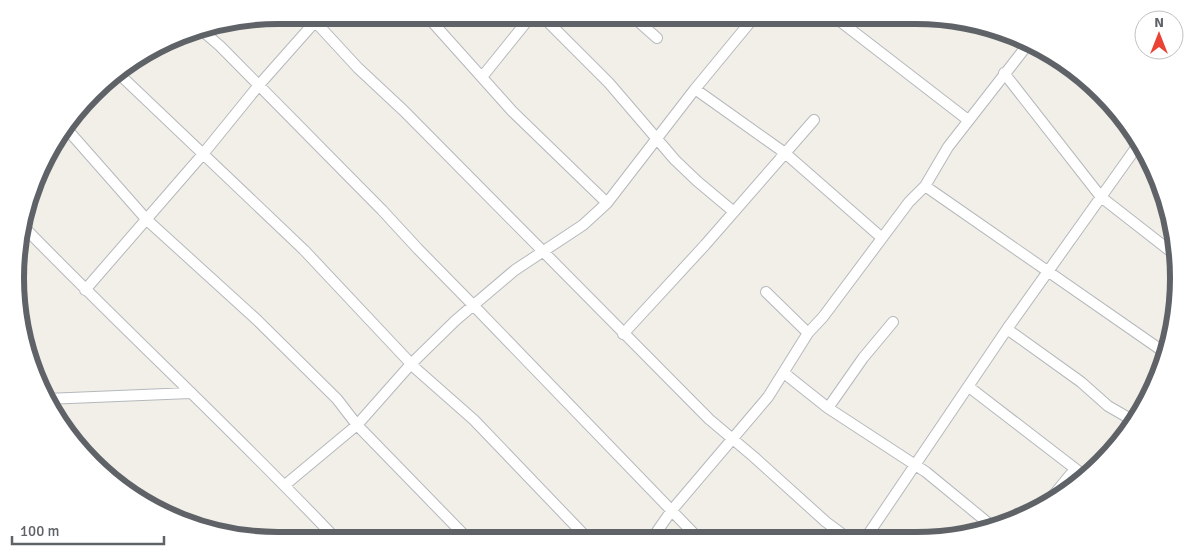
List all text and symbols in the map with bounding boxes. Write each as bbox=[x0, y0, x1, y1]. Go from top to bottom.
north arrow bbox=[1134, 10, 1184, 60]
text: N bbox=[1154, 14, 1164, 31]
scale bar bbox=[12, 514, 165, 546]
text: 100 m bbox=[20, 522, 60, 540]

